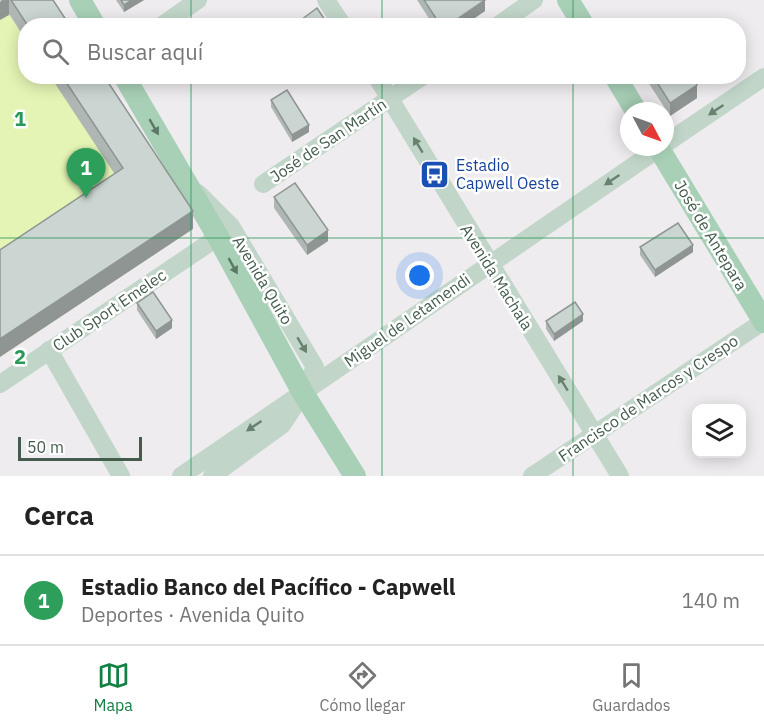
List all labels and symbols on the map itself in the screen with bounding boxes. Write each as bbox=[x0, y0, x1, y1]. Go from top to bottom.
street label: José de San Martín bbox=[266, 94, 390, 186]
north arrow bbox=[620, 102, 674, 156]
one-way arrow bbox=[707, 104, 724, 115]
text: 1 bbox=[14, 105, 26, 132]
one-way arrow bbox=[149, 119, 159, 136]
one-way arrow bbox=[412, 137, 423, 153]
pin: 1 bbox=[66, 148, 106, 198]
place label: Estadio Capwell Oeste bbox=[456, 155, 559, 193]
bus stop icon: Estadio Capwell Oeste bbox=[419, 158, 451, 190]
one-way arrow bbox=[605, 174, 621, 186]
street label: José de Antepara bbox=[670, 176, 752, 294]
street label: Avenida Machala bbox=[456, 220, 538, 334]
street label: Avenida Quito bbox=[229, 232, 297, 328]
one-way arrow bbox=[228, 258, 239, 274]
your location bbox=[405, 261, 434, 290]
street label: Club Sport Emelec bbox=[48, 265, 170, 355]
street label: Miguel de Letamendi bbox=[340, 269, 474, 371]
street label: Francisco de Marcos y Crespo bbox=[554, 330, 742, 466]
one-way arrow bbox=[297, 337, 308, 353]
text: 2 bbox=[14, 343, 26, 370]
one-way arrow bbox=[558, 375, 569, 391]
one-way arrow bbox=[247, 420, 263, 432]
scale bar bbox=[18, 434, 142, 462]

